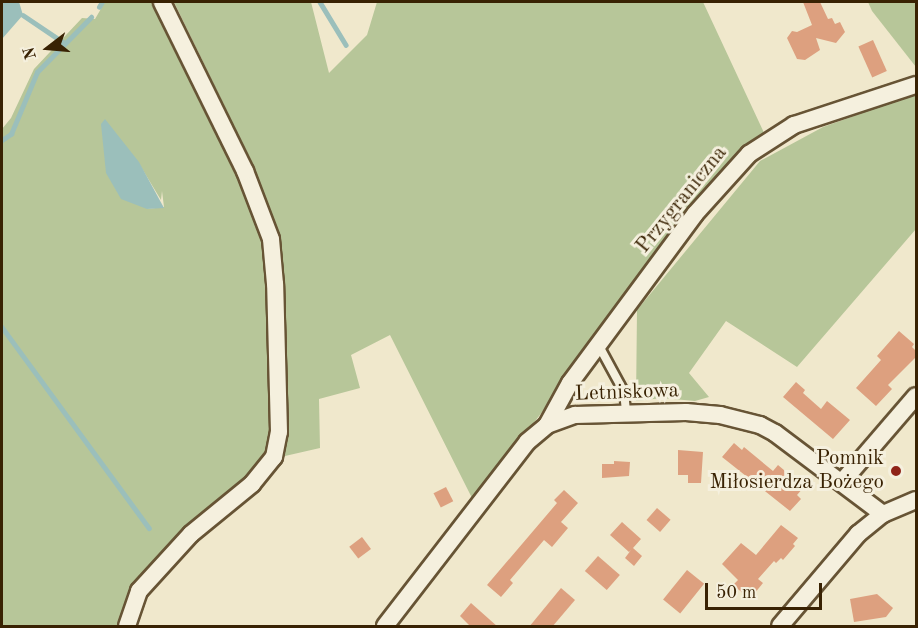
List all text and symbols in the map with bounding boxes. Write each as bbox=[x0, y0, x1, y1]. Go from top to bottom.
north arrow bbox=[18, 18, 78, 78]
text: N bbox=[21, 45, 40, 61]
street label: Przygraniczna bbox=[631, 141, 733, 259]
street label: Letniskowa bbox=[574, 379, 680, 407]
place label: Pomnik Miłosierdza Bożego bbox=[709, 446, 884, 496]
marker: Pomnik Miłosierdza Bożego bbox=[889, 464, 903, 478]
scale bar bbox=[708, 571, 825, 609]
text: 50 m bbox=[716, 584, 756, 602]

